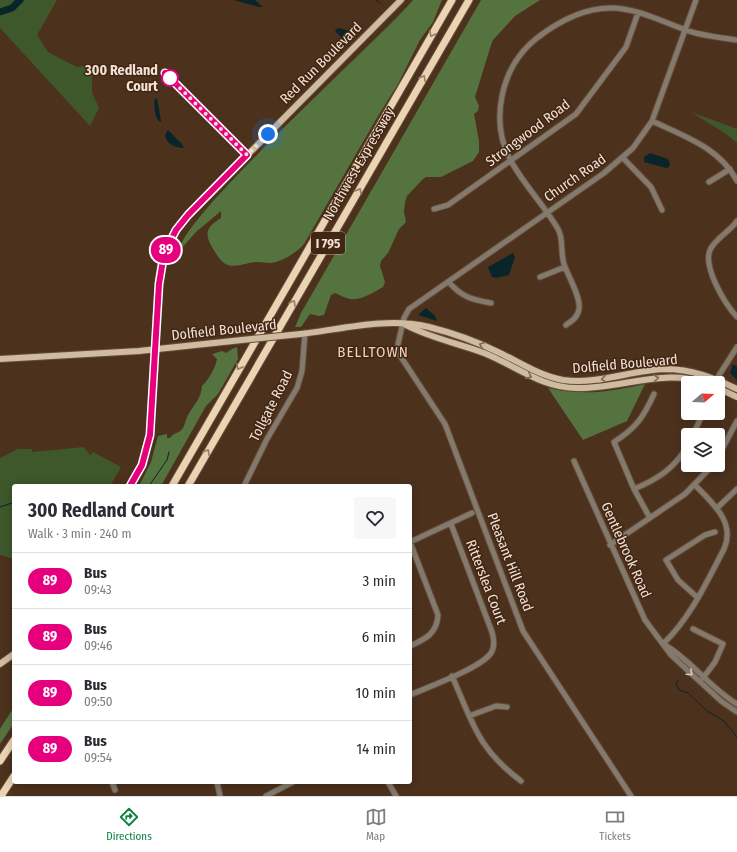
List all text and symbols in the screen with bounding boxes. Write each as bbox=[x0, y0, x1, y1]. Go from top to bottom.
street label: Red Run Boulevard bbox=[277, 19, 365, 107]
one-way arrow bbox=[430, 30, 437, 37]
place label: 300 Redland Court bbox=[84, 62, 159, 95]
marker: 300 Redland Court bbox=[161, 69, 179, 87]
one-way arrow bbox=[419, 75, 426, 82]
street label: Strongwood Road bbox=[483, 96, 573, 170]
street label: Northwest Expressway bbox=[320, 104, 399, 224]
your location bbox=[258, 124, 278, 144]
street label: Church Road bbox=[541, 150, 609, 206]
one-way arrow bbox=[354, 188, 361, 195]
road number: I 795 bbox=[311, 232, 345, 254]
line badge: 89 bbox=[148, 237, 184, 263]
text: 89 bbox=[159, 241, 173, 258]
one-way arrow bbox=[289, 300, 296, 307]
street label: Dolfield Boulevard bbox=[171, 316, 277, 344]
one-way arrow bbox=[479, 342, 486, 350]
district label: BELLTOWN bbox=[337, 343, 409, 361]
street label: Dolfield Boulevard bbox=[572, 351, 678, 377]
one-way arrow bbox=[237, 363, 244, 371]
street label: Tollgate Road bbox=[246, 368, 296, 444]
one-way arrow bbox=[525, 371, 532, 379]
one-way arrow bbox=[653, 373, 659, 382]
one-way arrow bbox=[601, 374, 608, 383]
north arrow bbox=[681, 376, 725, 420]
map controls bbox=[681, 376, 725, 472]
button: layers bbox=[681, 428, 725, 472]
one-way arrow bbox=[203, 449, 210, 456]
button: heart bbox=[354, 497, 396, 539]
text: 300 Redland Court bbox=[28, 499, 174, 522]
street label: Gentlebrook Road bbox=[597, 500, 655, 600]
street label: Pleasant Hill Road bbox=[483, 510, 537, 614]
text: Walk · 3 min · 240 m bbox=[28, 526, 131, 541]
street label: Ritterslea Court bbox=[462, 537, 510, 627]
text: Bus bbox=[84, 564, 107, 582]
text: 89 bbox=[43, 572, 57, 589]
text: 3 min bbox=[362, 572, 396, 590]
text: 09:43 bbox=[84, 582, 112, 597]
text: Bus bbox=[84, 620, 107, 638]
text: 89 bbox=[43, 628, 57, 645]
text: 6 min bbox=[362, 628, 396, 646]
text: 09:46 bbox=[84, 638, 112, 653]
one-way arrow bbox=[685, 668, 693, 675]
text: Bus bbox=[84, 676, 107, 694]
text: 89 bbox=[43, 684, 57, 701]
text: 10 min bbox=[356, 684, 396, 702]
text: 09:50 bbox=[84, 694, 113, 709]
text: Bus bbox=[84, 732, 107, 750]
text: 89 bbox=[43, 740, 57, 757]
text: 14 min bbox=[356, 740, 396, 758]
text: 09:54 bbox=[84, 750, 112, 765]
tab: Directions bbox=[106, 806, 152, 843]
tab: Map bbox=[365, 806, 387, 843]
tab: Tickets bbox=[599, 806, 631, 843]

